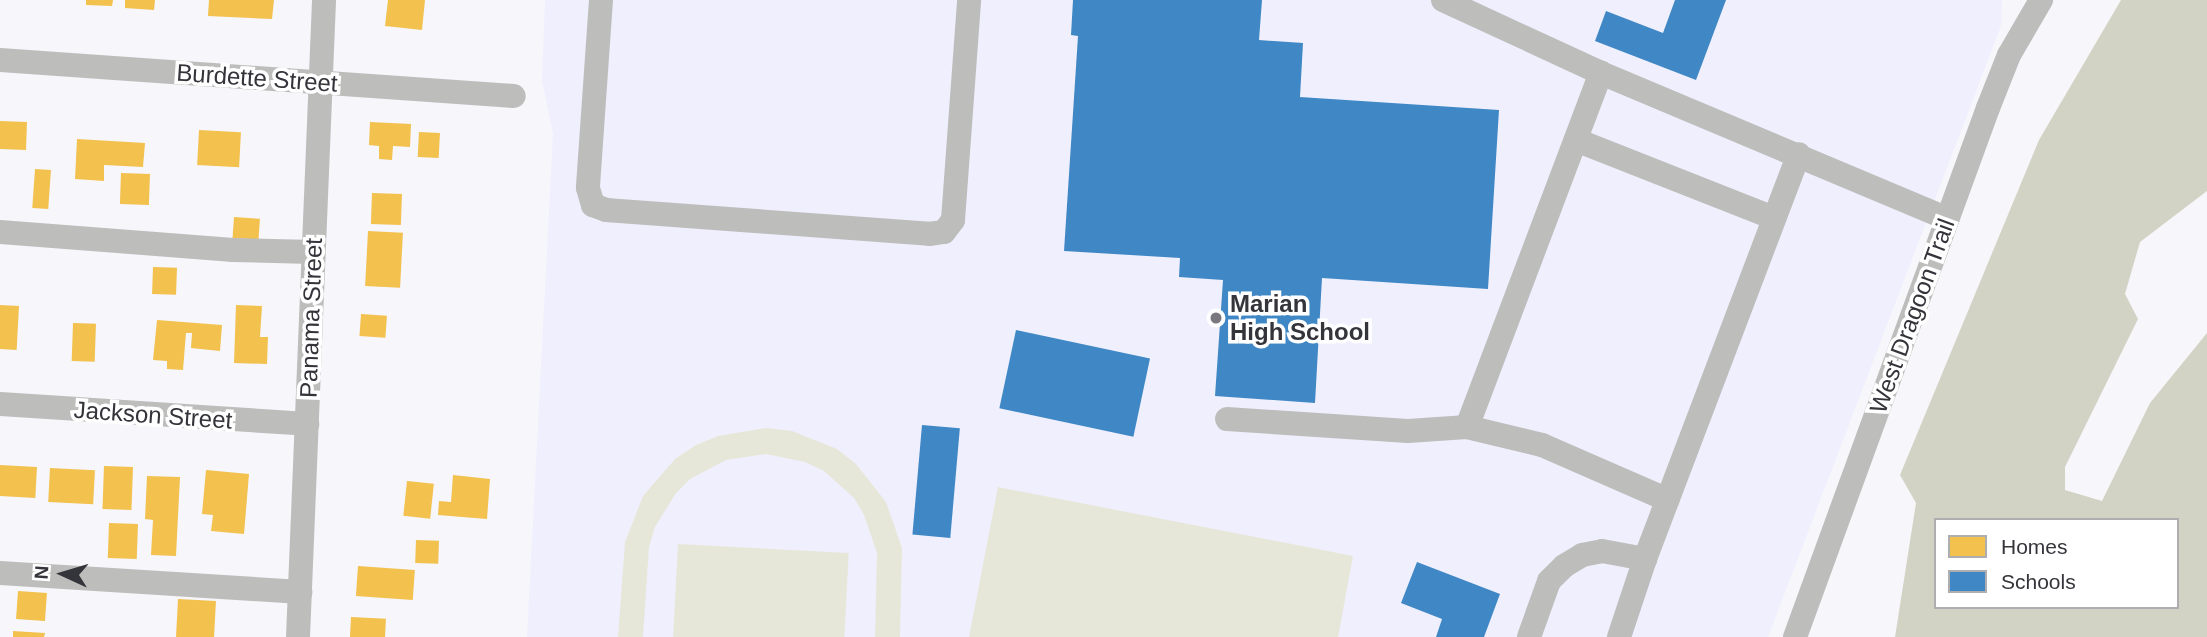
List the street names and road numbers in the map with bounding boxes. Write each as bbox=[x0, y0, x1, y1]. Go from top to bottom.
street label: Burdette Street bbox=[175, 58, 339, 98]
street label: West Dragoon Trail bbox=[1863, 215, 1961, 417]
street label: Panama Street bbox=[294, 238, 328, 398]
street label: Jackson Street bbox=[73, 395, 233, 435]

